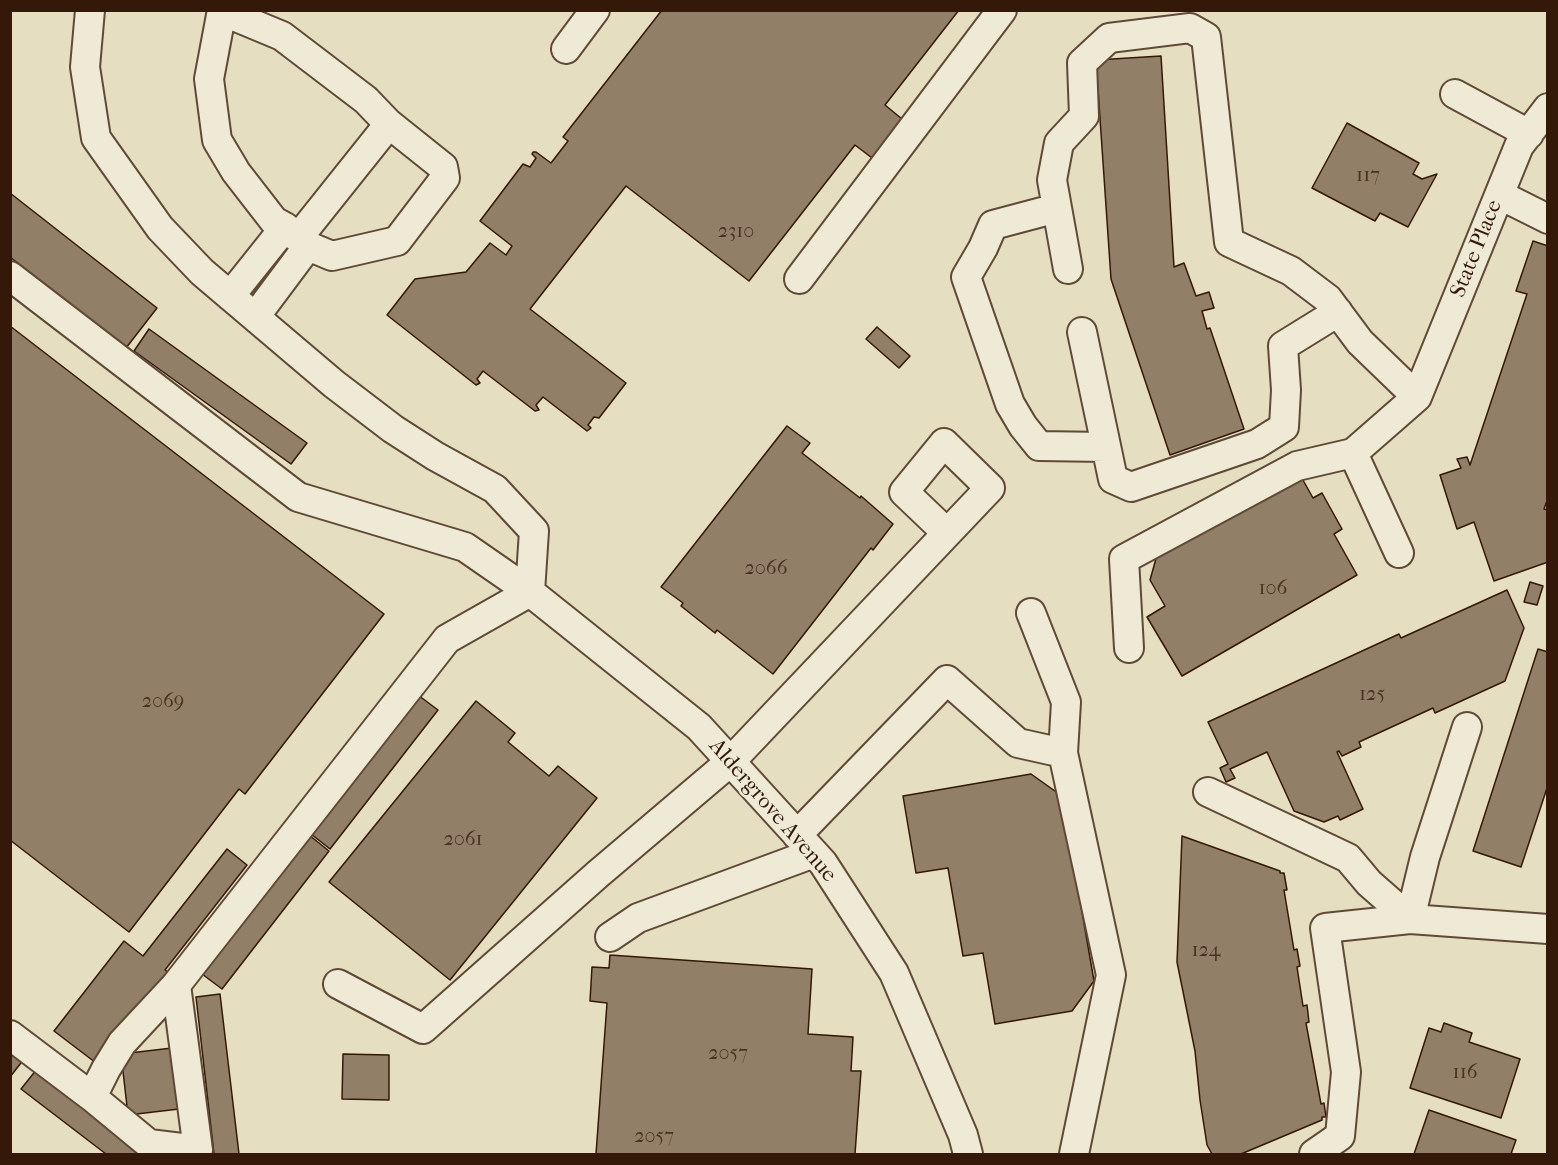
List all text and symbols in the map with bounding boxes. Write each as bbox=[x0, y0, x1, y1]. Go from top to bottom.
house number: 117 bbox=[1356, 164, 1380, 188]
street label: State Place bbox=[1445, 196, 1509, 302]
house number: 2310 bbox=[718, 220, 754, 244]
house number: 2066 bbox=[745, 557, 787, 581]
house number: 106 bbox=[1259, 577, 1287, 601]
house number: 125 bbox=[1359, 683, 1385, 707]
house number: 2069 bbox=[142, 690, 184, 714]
street label: Aldergrove Avenue bbox=[703, 734, 841, 888]
house number: 2061 bbox=[443, 828, 483, 852]
house number: 124 bbox=[1191, 939, 1221, 963]
house number: 2057 bbox=[708, 1042, 748, 1066]
house number: 116 bbox=[1452, 1061, 1478, 1085]
house number: 2057 bbox=[634, 1125, 674, 1149]

